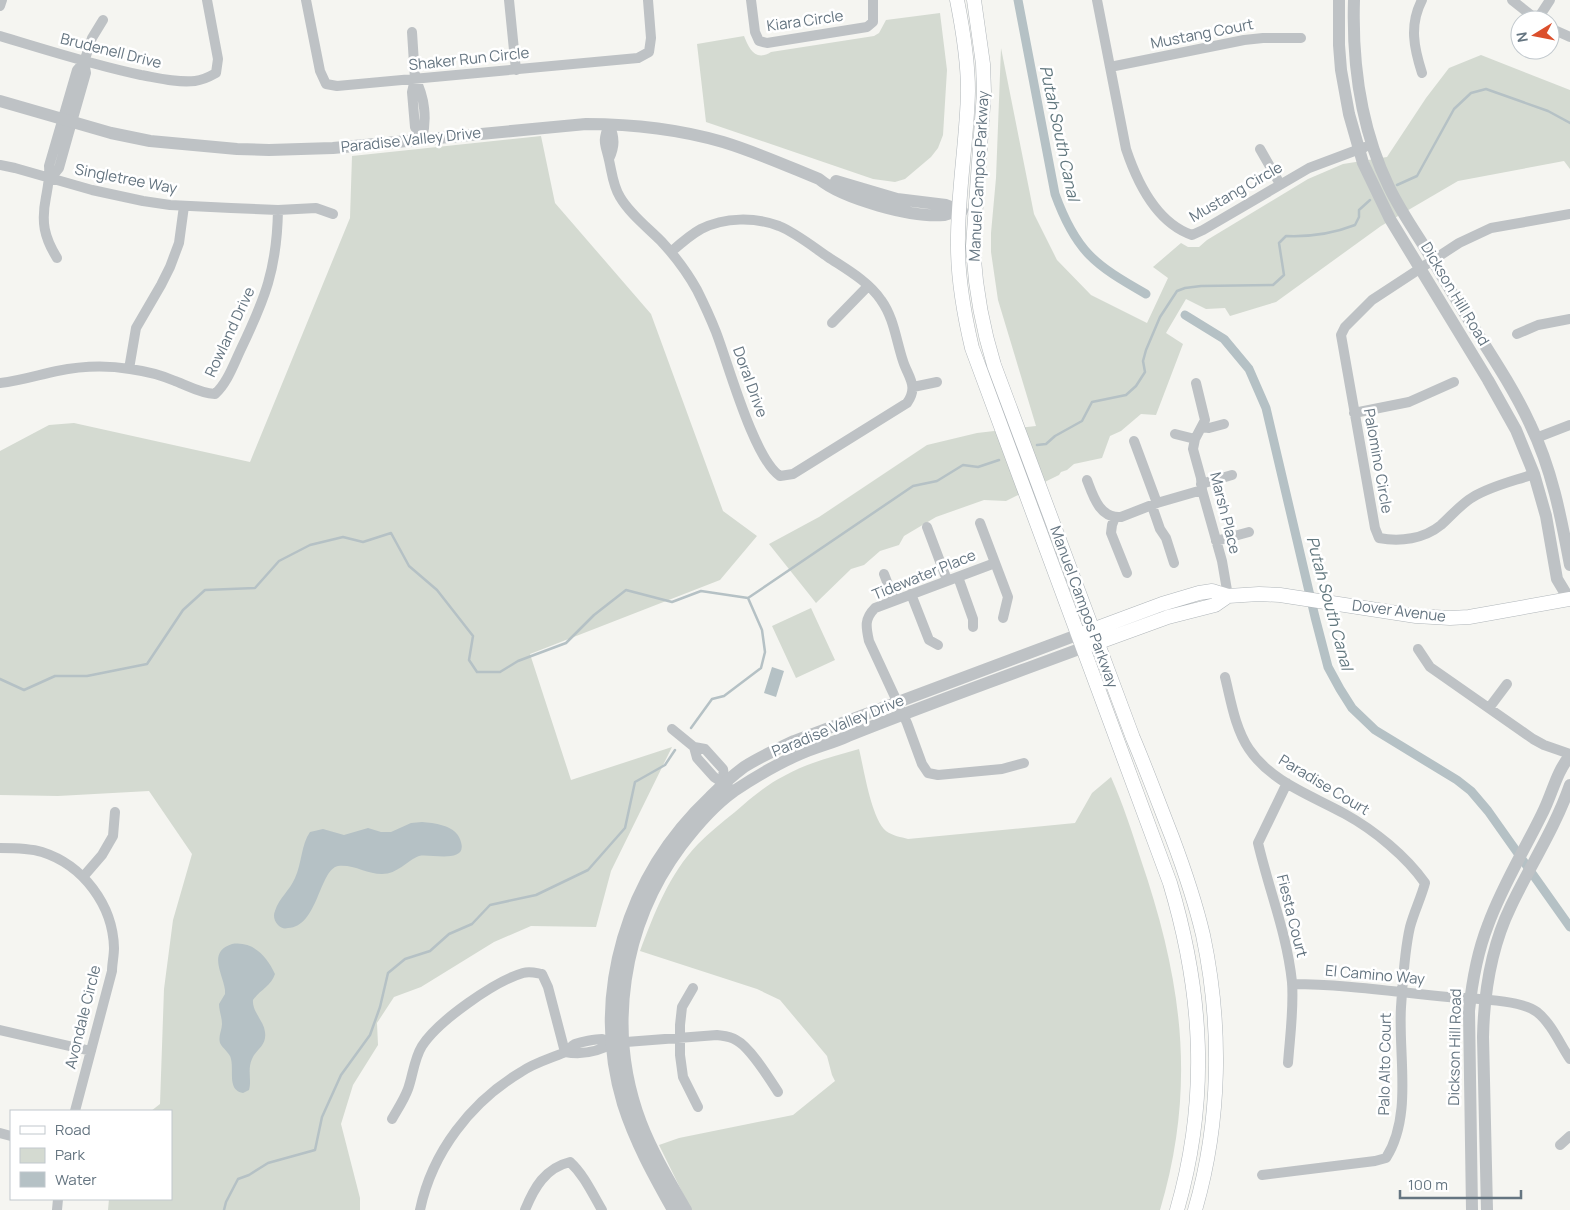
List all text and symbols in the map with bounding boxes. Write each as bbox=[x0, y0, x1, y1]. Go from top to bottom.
street label: Kiara Circle bbox=[765, 5, 845, 36]
north arrow bbox=[1510, 10, 1560, 60]
street label: Mustang Court bbox=[1149, 13, 1255, 54]
street label: Brudenell Drive bbox=[58, 28, 164, 73]
text: N bbox=[1511, 31, 1532, 44]
street label: Shaker Run Circle bbox=[408, 42, 530, 75]
water label: Putah South Canal bbox=[1035, 63, 1086, 205]
street label: Manuel Campos Parkway bbox=[964, 90, 993, 262]
street label: Paradise Valley Drive bbox=[340, 122, 482, 157]
street label: Mustang Circle bbox=[1185, 156, 1286, 227]
street label: Singletree Way bbox=[73, 158, 179, 199]
street label: Dickson Hill Road bbox=[1416, 238, 1495, 349]
street label: Rowland Drive bbox=[199, 283, 260, 380]
street label: Doral Drive bbox=[728, 343, 773, 420]
street label: Palomino Circle bbox=[1359, 407, 1398, 515]
street label: Marsh Place bbox=[1205, 470, 1246, 556]
street label: Manuel Campos Parkway bbox=[1045, 523, 1124, 691]
water label: Putah South Canal bbox=[1302, 534, 1359, 674]
street label: Tidewater Place bbox=[869, 544, 979, 605]
street label: Dover Avenue bbox=[1351, 594, 1447, 627]
street label: Paradise Valley Drive bbox=[769, 689, 907, 762]
street label: Paradise Court bbox=[1275, 749, 1374, 820]
street label: Fiesta Court bbox=[1272, 872, 1313, 960]
street label: El Camino Way bbox=[1324, 960, 1426, 989]
street label: Avondale Circle bbox=[59, 963, 106, 1071]
street label: Dickson Hill Road bbox=[1443, 988, 1466, 1106]
street label: Palo Alto Court bbox=[1373, 1012, 1396, 1116]
legend bbox=[10, 1110, 172, 1200]
text: Road bbox=[55, 1119, 91, 1140]
text: Park bbox=[55, 1144, 85, 1165]
scale bar bbox=[1400, 1168, 1521, 1200]
text: Water bbox=[55, 1169, 97, 1190]
text: 100 m bbox=[1408, 1174, 1448, 1195]

